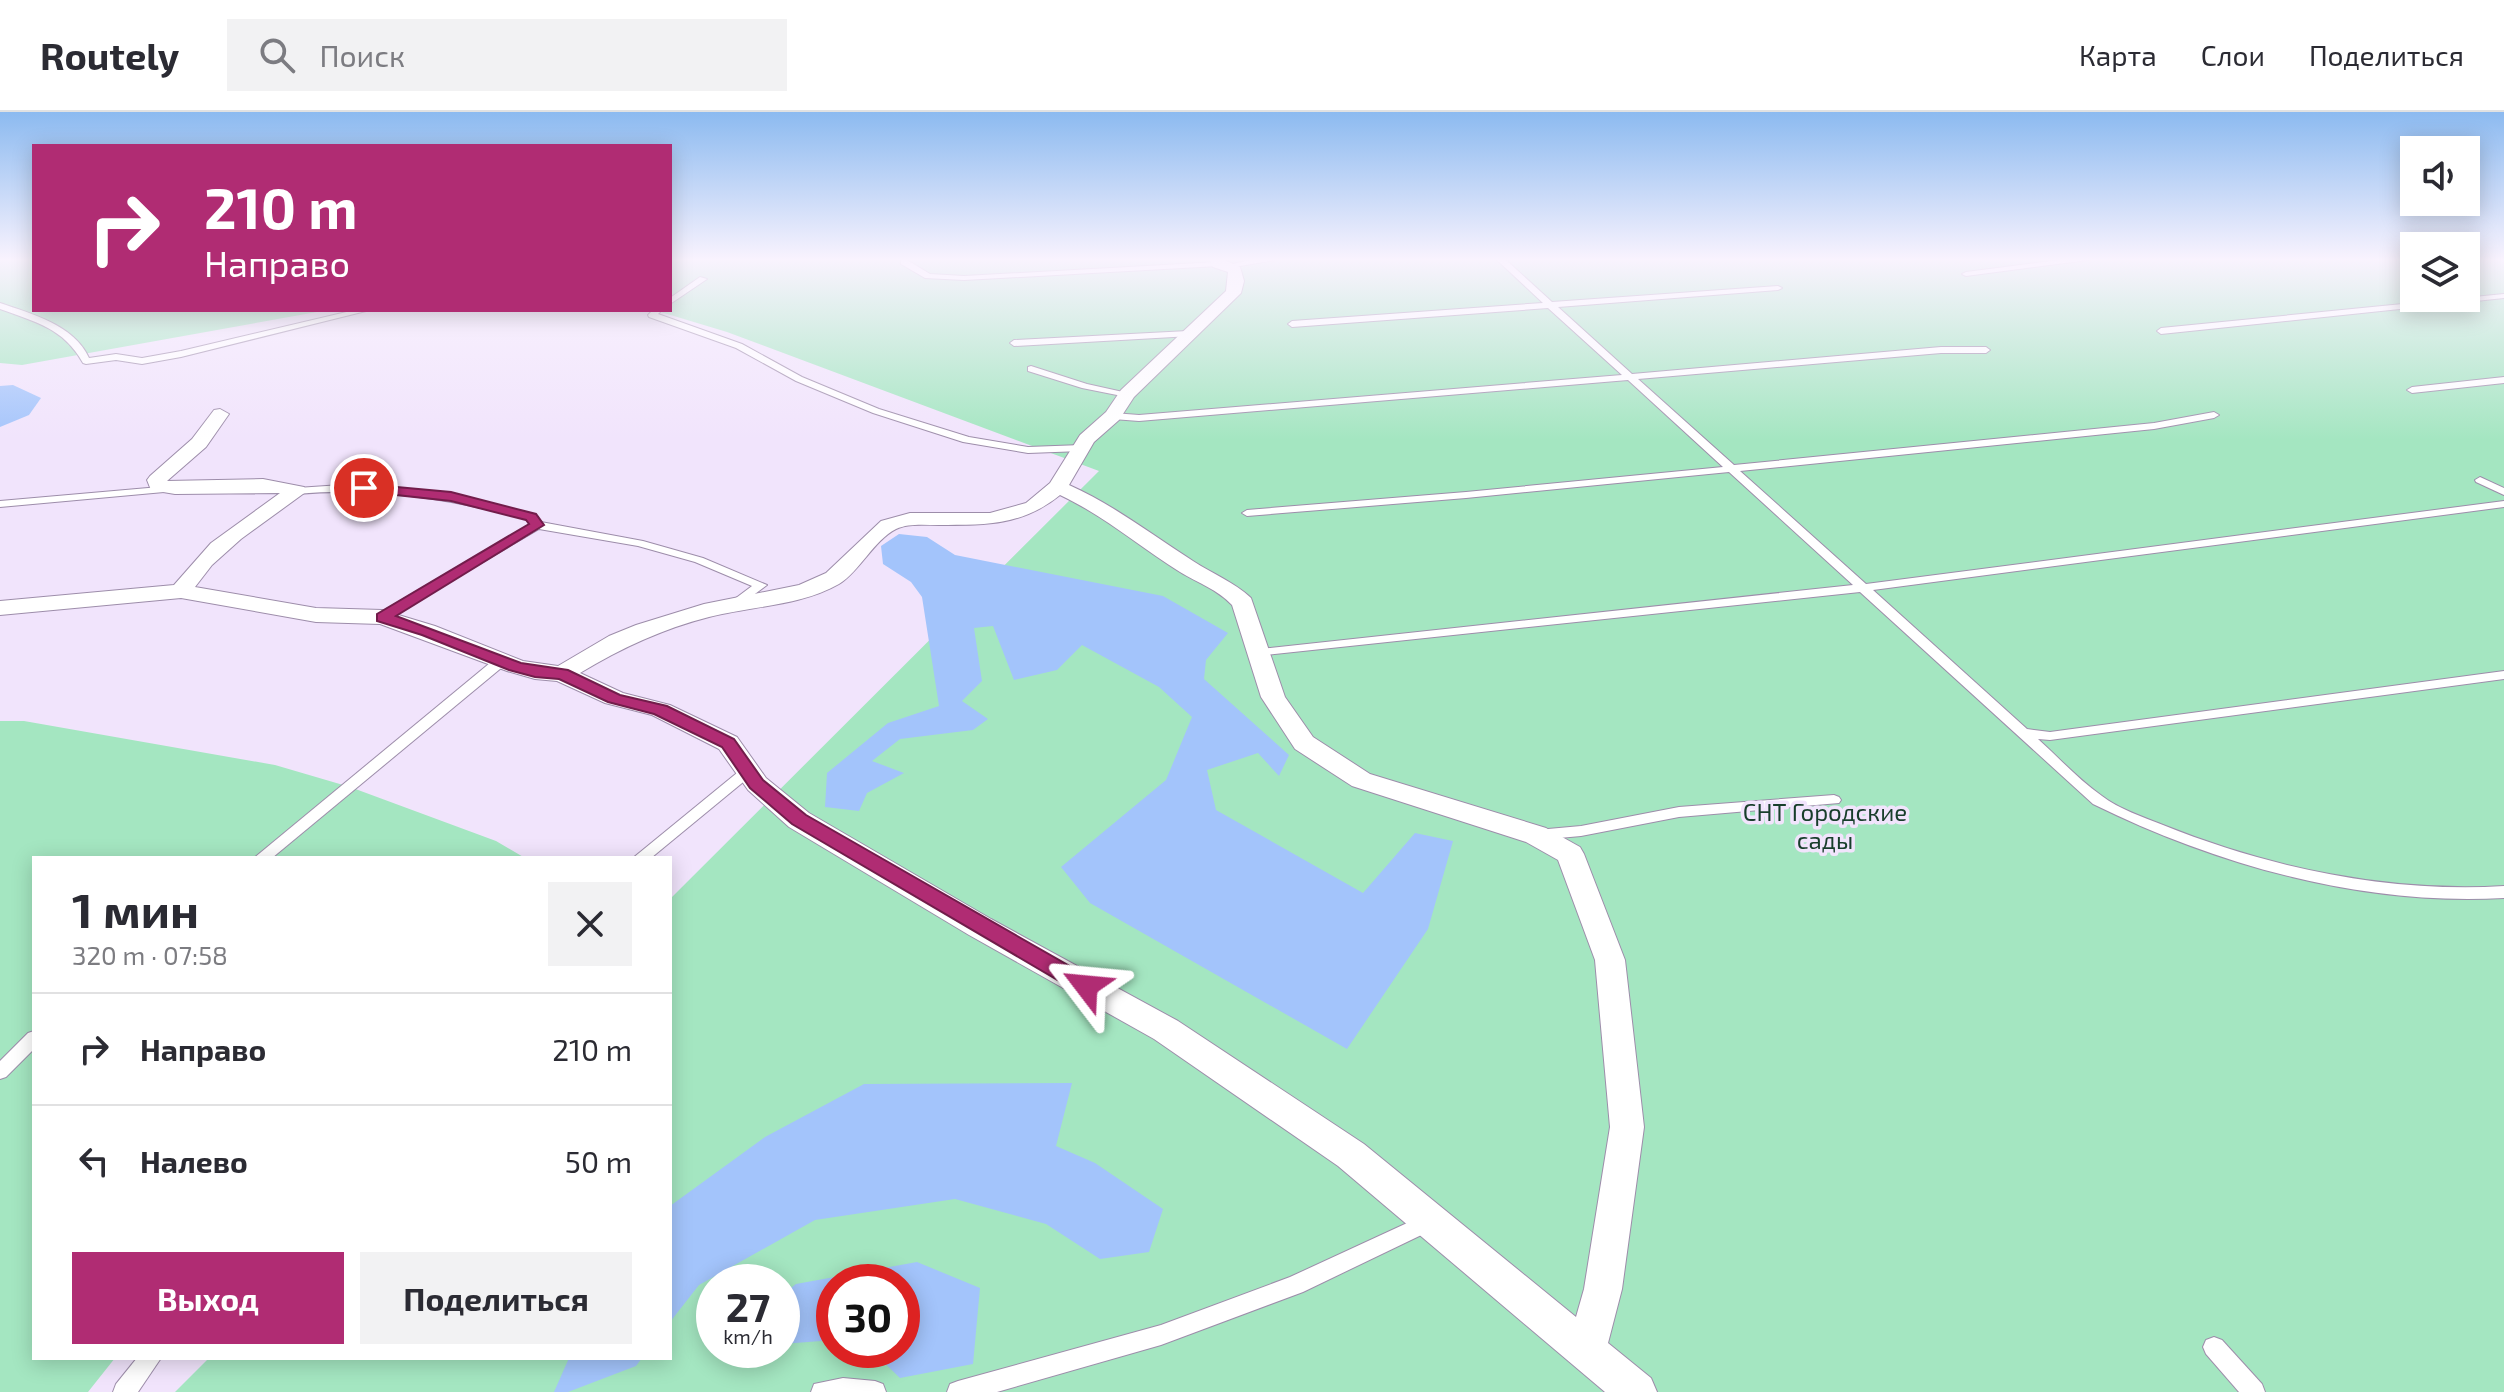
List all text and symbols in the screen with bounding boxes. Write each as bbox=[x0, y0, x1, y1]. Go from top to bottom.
search box bbox=[227, 19, 787, 91]
text: Routely bbox=[40, 32, 179, 78]
icon: search bbox=[255, 33, 299, 77]
text: Поиск bbox=[319, 37, 405, 73]
text: Карта bbox=[2079, 38, 2157, 72]
text: Слои bbox=[2201, 38, 2265, 72]
text: Поделиться bbox=[2309, 38, 2464, 72]
map controls bbox=[2400, 136, 2480, 312]
button: sound bbox=[2400, 136, 2480, 216]
text: 210 m bbox=[204, 173, 358, 240]
icon: right bbox=[72, 176, 176, 280]
button: layers bbox=[2400, 232, 2480, 312]
text: Направо bbox=[204, 241, 350, 284]
pin bbox=[330, 454, 398, 522]
icon: arrive bbox=[342, 466, 386, 510]
park label: СНТ Городские сады bbox=[1743, 797, 1907, 854]
text: 1 мин bbox=[72, 880, 199, 938]
button: close bbox=[548, 882, 632, 966]
text: 320 m · 07:58 bbox=[72, 939, 228, 970]
position arrow bbox=[1044, 944, 1128, 1028]
icon: right bbox=[72, 1027, 116, 1071]
text: Направо bbox=[140, 1031, 266, 1067]
text: 210 m bbox=[552, 1031, 632, 1067]
icon: left bbox=[72, 1139, 116, 1183]
text: Налево bbox=[140, 1143, 248, 1179]
text: 50 m bbox=[565, 1143, 632, 1179]
button: Выход bbox=[72, 1252, 344, 1344]
button: Поделиться bbox=[360, 1252, 632, 1344]
speed limit sign: 30 bbox=[816, 1264, 920, 1368]
text: 27 bbox=[726, 1282, 770, 1330]
text: km/h bbox=[723, 1324, 773, 1348]

